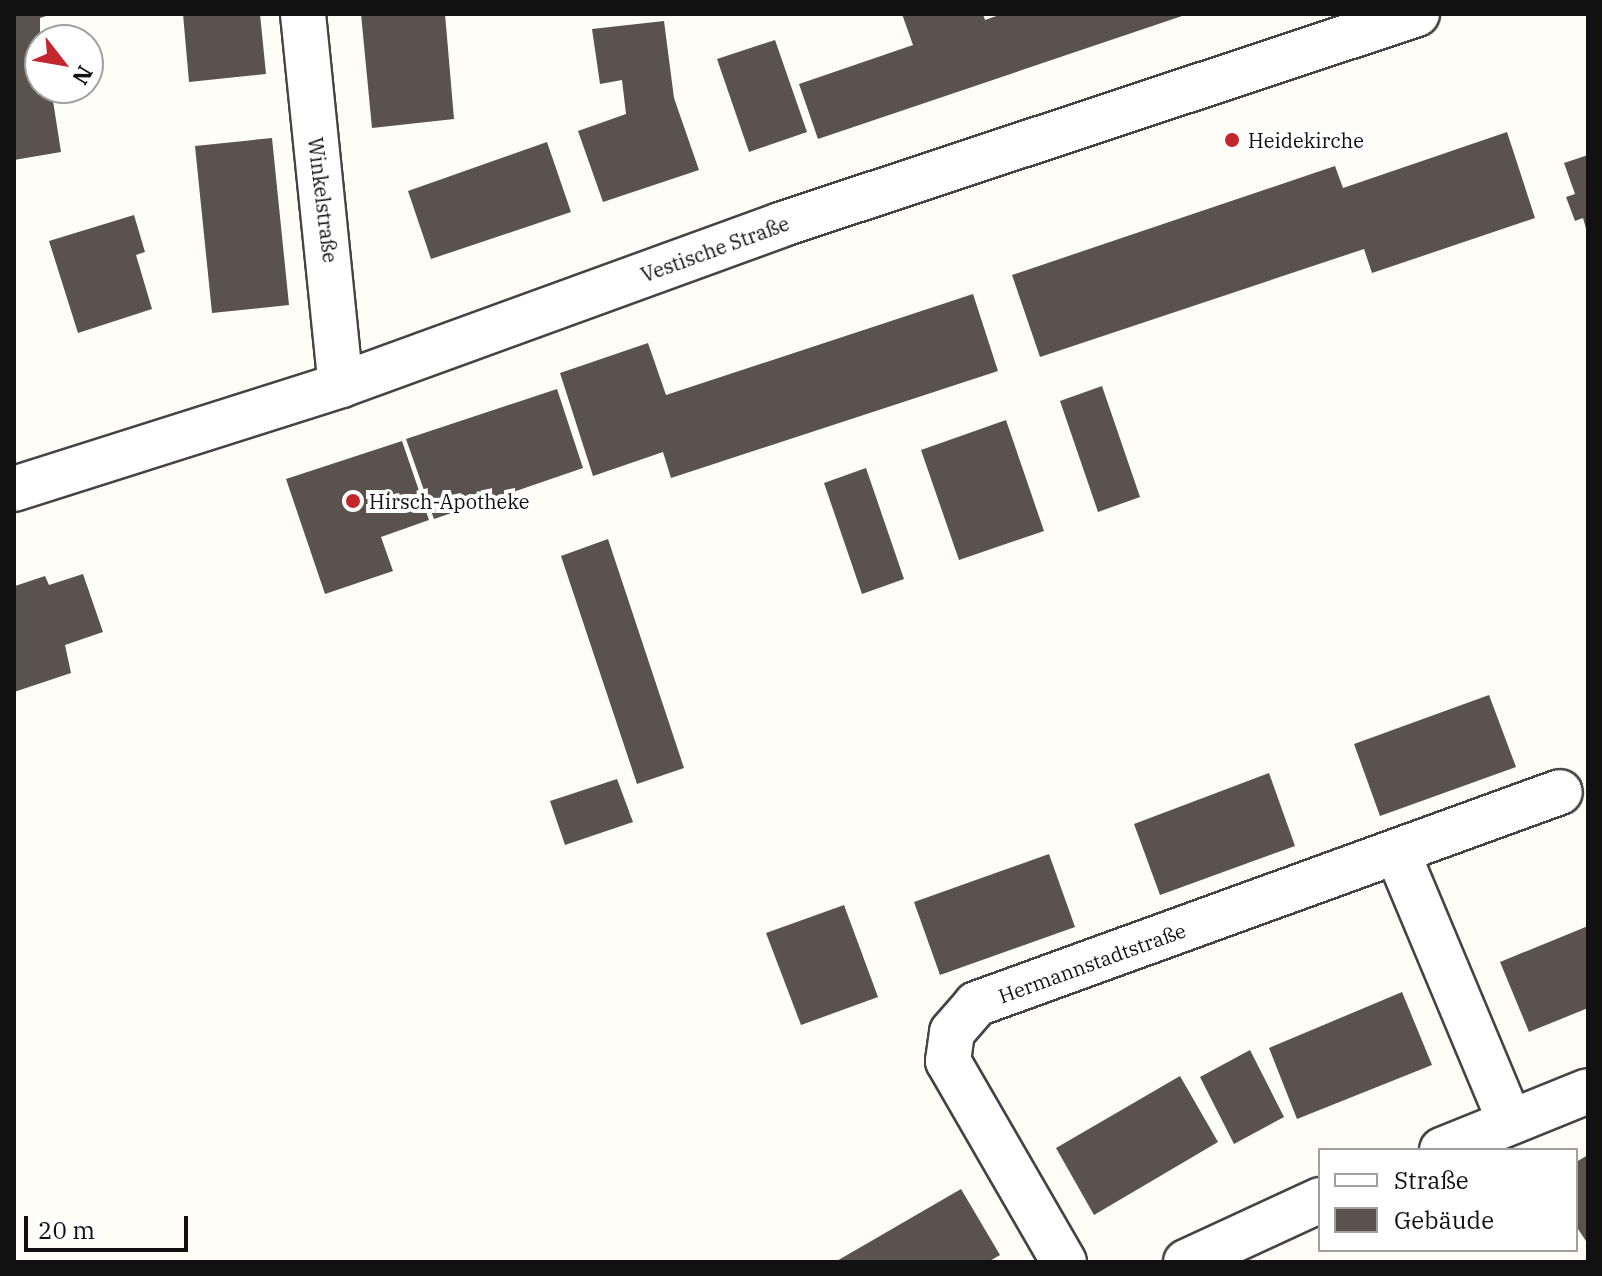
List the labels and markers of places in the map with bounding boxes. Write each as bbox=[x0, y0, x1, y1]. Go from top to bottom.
place label: Heidekirche bbox=[1248, 128, 1364, 152]
marker: Heidekirche bbox=[1223, 131, 1241, 149]
place label: Hirsch-Apotheke bbox=[369, 489, 529, 513]
marker: Hirsch-Apotheke bbox=[344, 492, 362, 510]

